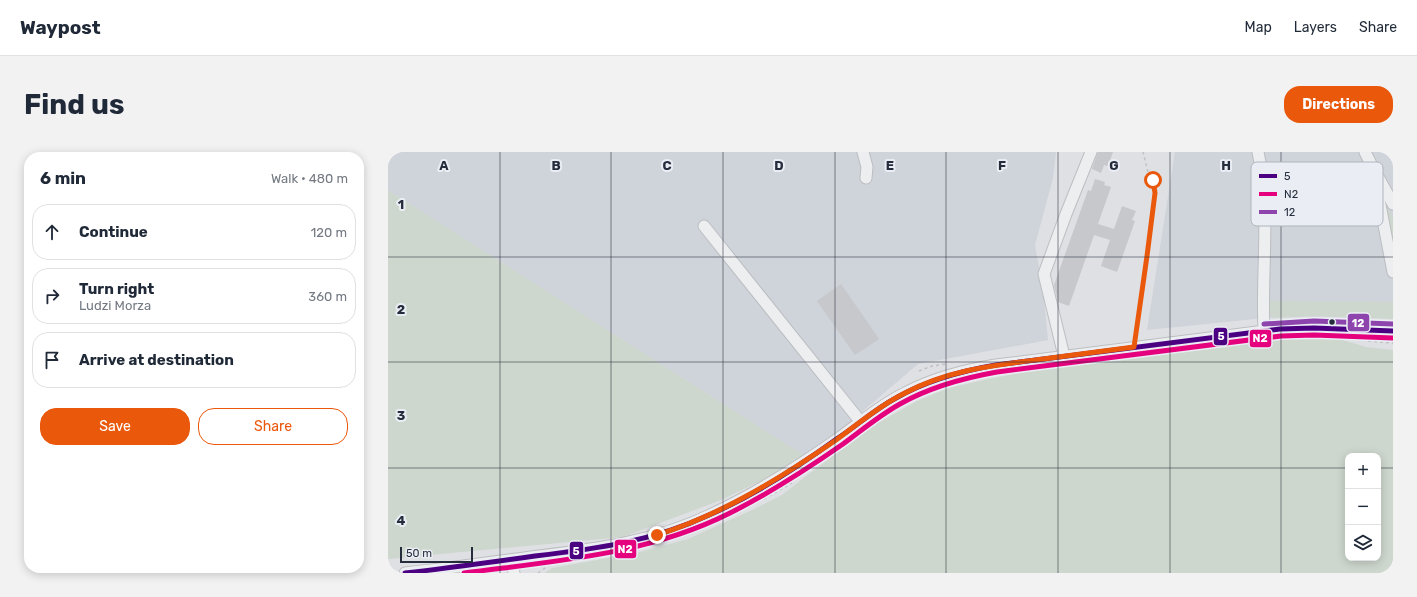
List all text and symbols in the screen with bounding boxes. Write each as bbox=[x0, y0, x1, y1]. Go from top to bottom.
text: Waypost bbox=[20, 16, 101, 39]
text: Map bbox=[1245, 19, 1272, 36]
text: Layers bbox=[1294, 19, 1337, 36]
text: Share bbox=[1359, 19, 1397, 36]
button: Directions bbox=[1284, 86, 1393, 123]
text: Find us bbox=[24, 88, 124, 121]
text: A bbox=[439, 158, 449, 173]
text: B bbox=[551, 158, 561, 173]
text: C bbox=[662, 158, 672, 173]
text: D bbox=[774, 158, 784, 173]
text: E bbox=[886, 158, 894, 173]
text: F bbox=[998, 158, 1006, 173]
text: G bbox=[1109, 158, 1119, 173]
text: H bbox=[1221, 158, 1231, 173]
legend bbox=[1251, 162, 1383, 226]
text: 6 min bbox=[40, 168, 86, 188]
text: 5 bbox=[1284, 170, 1291, 183]
text: Walk · 480 m bbox=[271, 171, 348, 186]
route start bbox=[1144, 171, 1162, 189]
text: N2 bbox=[1284, 188, 1298, 201]
text: 1 bbox=[398, 197, 404, 212]
text: 12 bbox=[1284, 206, 1295, 219]
icon: ahead bbox=[41, 221, 63, 243]
text: Continue bbox=[79, 223, 148, 241]
text: 120 m bbox=[311, 225, 347, 240]
text: Turn right bbox=[79, 280, 154, 298]
icon: right bbox=[41, 285, 63, 307]
text: 360 m bbox=[308, 289, 347, 304]
text: Ludzi Morza bbox=[79, 298, 151, 313]
text: 2 bbox=[397, 302, 405, 317]
line badge: 12 bbox=[1347, 313, 1370, 332]
unlabelled marker bbox=[1327, 317, 1337, 327]
text: 12 bbox=[1352, 317, 1364, 330]
line badge: 5 bbox=[1213, 327, 1228, 346]
line badge: N2 bbox=[1249, 329, 1272, 348]
text: 5 bbox=[1217, 330, 1225, 343]
text: N2 bbox=[1252, 332, 1268, 345]
icon: arrive bbox=[41, 349, 63, 371]
text: Arrive at destination bbox=[79, 351, 234, 369]
button: Save bbox=[40, 408, 190, 445]
button: Share bbox=[198, 408, 348, 445]
text: 3 bbox=[397, 408, 406, 423]
map controls bbox=[1345, 453, 1381, 561]
button: + bbox=[1345, 453, 1381, 489]
button: − bbox=[1345, 489, 1381, 525]
text: 4 bbox=[397, 513, 406, 528]
button: layers bbox=[1345, 525, 1381, 561]
route end bbox=[648, 526, 666, 544]
line badge: N2 bbox=[614, 539, 637, 559]
line badge: 5 bbox=[569, 541, 584, 560]
text: N2 bbox=[617, 543, 633, 556]
scale bar bbox=[400, 545, 473, 564]
text: 5 bbox=[572, 545, 580, 558]
text: 50 m bbox=[406, 547, 432, 560]

